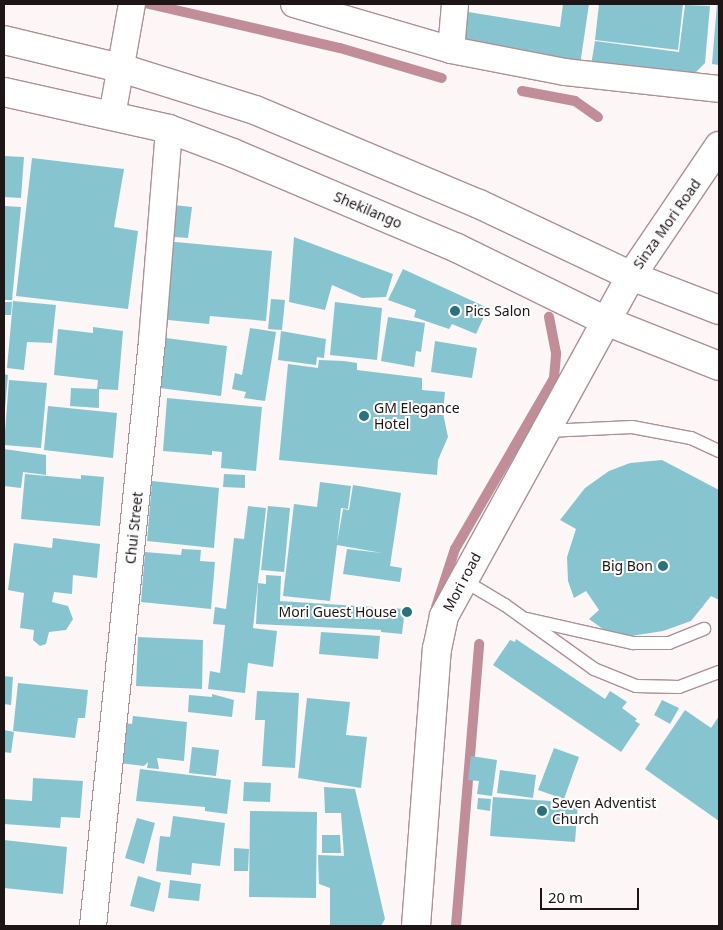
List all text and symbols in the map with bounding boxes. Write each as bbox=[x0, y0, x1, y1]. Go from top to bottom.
street label: Sinza Mori Road bbox=[630, 176, 704, 272]
street label: Shekilango bbox=[331, 188, 405, 232]
place label: Pics Salon bbox=[465, 303, 530, 319]
marker: Pics Salon bbox=[449, 305, 461, 317]
place label: GM Elegance Hotel bbox=[374, 400, 460, 432]
marker: GM Elegance Hotel bbox=[358, 410, 370, 422]
street label: Chui Street bbox=[122, 491, 146, 565]
street label: Mori road bbox=[439, 550, 485, 614]
place label: Big Bon bbox=[602, 558, 653, 574]
marker: Big Bon bbox=[657, 560, 669, 572]
place label: Mori Guest House bbox=[279, 604, 397, 620]
marker: Mori Guest House bbox=[401, 606, 413, 618]
place label: Seven Adventist Church bbox=[552, 795, 656, 828]
marker: Seven Adventist Church bbox=[536, 805, 548, 817]
scale bar bbox=[543, 878, 642, 910]
text: 20 m bbox=[548, 887, 583, 907]

